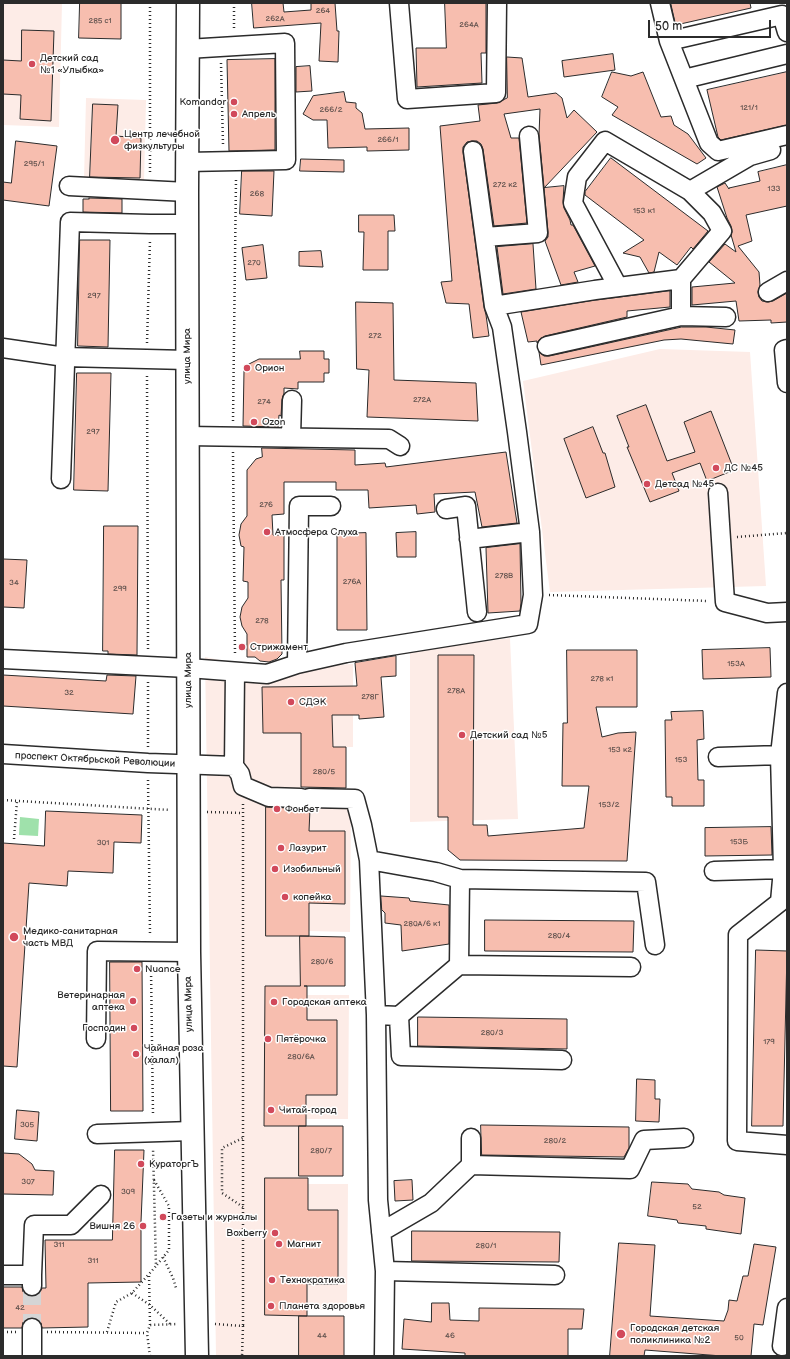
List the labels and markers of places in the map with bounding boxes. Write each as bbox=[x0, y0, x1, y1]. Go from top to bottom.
place label: Детский сад №1 «Улыбка» bbox=[40, 52, 104, 76]
marker: Детский сад №1 «Улыбка» bbox=[27, 59, 37, 69]
place label: Komandor bbox=[179, 96, 226, 108]
marker: Komandor bbox=[229, 97, 239, 107]
place label: Апрель bbox=[242, 108, 276, 120]
marker: Апрель bbox=[229, 109, 239, 119]
place label: Центр лечебной физкультуры bbox=[124, 128, 200, 152]
marker: Центр лечебной физкультуры bbox=[109, 134, 121, 146]
place label: Орион bbox=[255, 362, 284, 374]
marker: Орион bbox=[242, 363, 252, 373]
place label: Ozon bbox=[262, 416, 285, 428]
marker: Ozon bbox=[249, 417, 259, 427]
place label: ДС №45 bbox=[724, 462, 763, 474]
marker: ДС №45 bbox=[711, 463, 721, 473]
place label: Детсад №45 bbox=[655, 478, 714, 490]
marker: Детсад №45 bbox=[642, 479, 652, 489]
place label: Атмосфера Слуха bbox=[275, 526, 358, 538]
marker: Атмосфера Слуха bbox=[262, 527, 272, 537]
place label: Стрижамент bbox=[250, 641, 308, 653]
marker: Стрижамент bbox=[237, 642, 247, 652]
place label: СДЭК bbox=[299, 696, 326, 708]
marker: СДЭК bbox=[286, 697, 296, 707]
place label: Детский сад №5 bbox=[470, 729, 547, 741]
marker: Детский сад №5 bbox=[457, 730, 467, 740]
place label: Фонбет bbox=[285, 803, 319, 815]
marker: Фонбет bbox=[272, 804, 282, 814]
place label: Лазурит bbox=[289, 842, 327, 854]
marker: Лазурит bbox=[276, 843, 286, 853]
place label: Изобильный bbox=[283, 863, 341, 875]
marker: Изобильный bbox=[270, 864, 280, 874]
place label: копейка bbox=[293, 891, 331, 903]
marker: копейка bbox=[280, 892, 290, 902]
place label: Медико-санитарная часть МВД bbox=[23, 925, 118, 948]
marker: Медико-санитарная часть МВД bbox=[8, 931, 20, 943]
place label: Nuance bbox=[145, 963, 181, 975]
marker: Nuance bbox=[132, 964, 142, 974]
place label: Ветеринарная аптека bbox=[57, 989, 125, 1012]
marker: Ветеринарная аптека bbox=[128, 996, 138, 1006]
place label: Городская аптека bbox=[282, 996, 367, 1008]
marker: Городская аптека bbox=[269, 997, 279, 1007]
place label: Господин bbox=[82, 1022, 126, 1034]
marker: Господин bbox=[129, 1023, 139, 1033]
place label: Пятёрочка bbox=[276, 1033, 326, 1045]
marker: Пятёрочка bbox=[263, 1034, 273, 1044]
place label: Чайная роза (халал) bbox=[144, 1042, 204, 1066]
marker: Чайная роза (халал) bbox=[131, 1049, 141, 1059]
place label: Читай-город bbox=[279, 1104, 336, 1116]
marker: Читай-город bbox=[266, 1105, 276, 1115]
place label: КураторгЪ bbox=[149, 1158, 199, 1170]
marker: КураторгЪ bbox=[136, 1159, 146, 1169]
place label: Газеты и журналы bbox=[171, 1211, 257, 1223]
marker: Газеты и журналы bbox=[158, 1212, 168, 1222]
place label: Вишня 26 bbox=[89, 1220, 135, 1232]
marker: Вишня 26 bbox=[138, 1221, 148, 1231]
place label: Boxberry bbox=[226, 1227, 267, 1239]
marker: Boxberry bbox=[270, 1228, 280, 1238]
place label: Магнит bbox=[287, 1238, 321, 1250]
marker: Магнит bbox=[274, 1239, 284, 1249]
place label: Технократика bbox=[280, 1274, 345, 1286]
marker: Технократика bbox=[267, 1275, 277, 1285]
place label: Планета здоровья bbox=[279, 1300, 365, 1312]
marker: Планета здоровья bbox=[266, 1301, 276, 1311]
place label: Городская детская поликлиника №2 bbox=[630, 1322, 719, 1346]
marker: Городская детская поликлиника №2 bbox=[615, 1328, 627, 1340]

